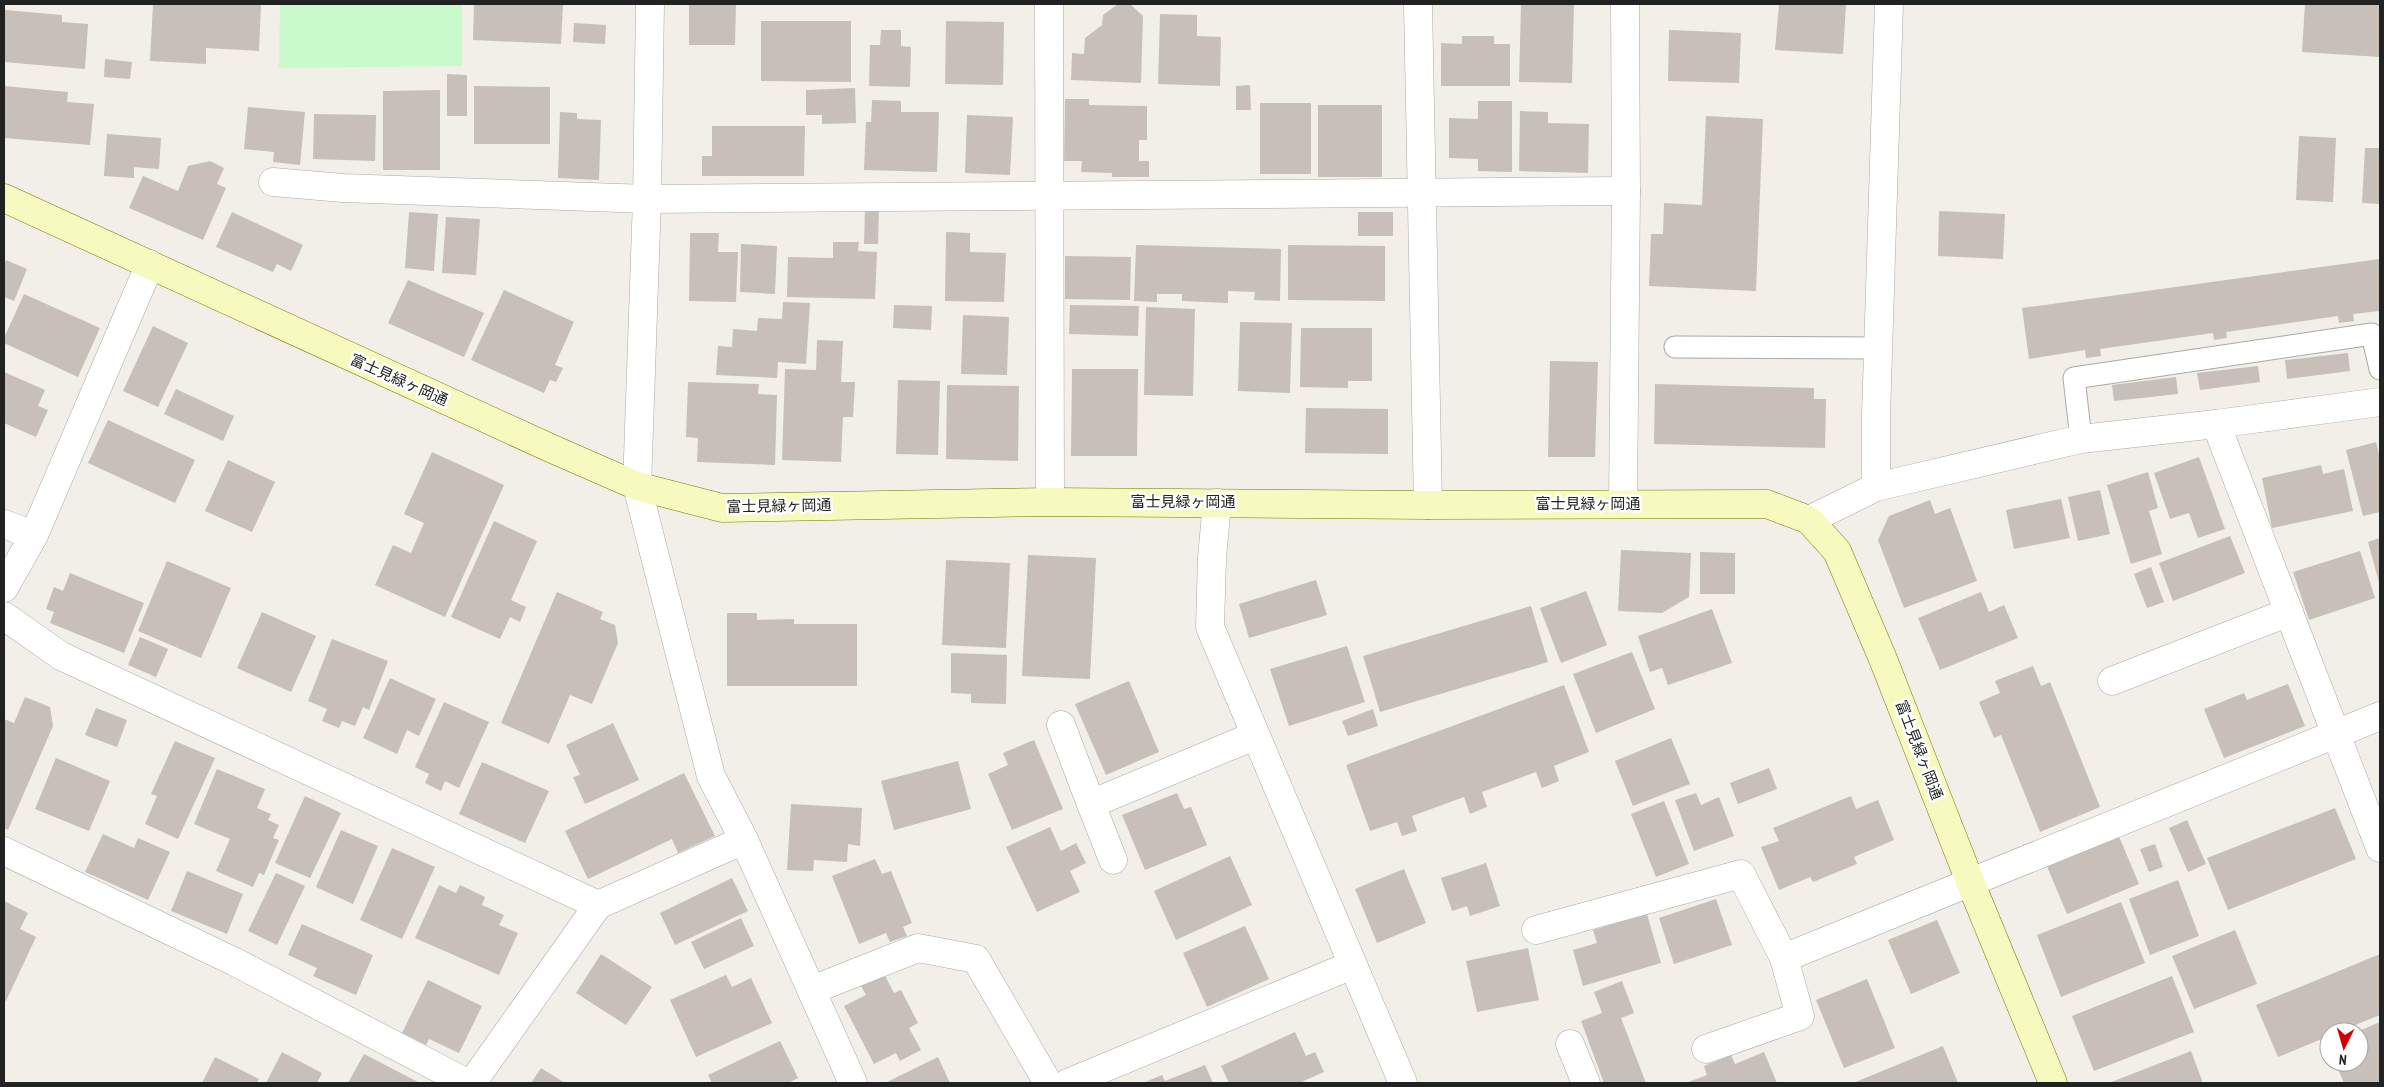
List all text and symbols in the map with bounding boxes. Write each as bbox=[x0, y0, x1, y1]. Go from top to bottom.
street label: 富士見緑ヶ岡通 bbox=[347, 350, 451, 410]
street label: 富士見緑ヶ岡通 bbox=[1130, 492, 1236, 511]
street label: 富士見緑ヶ岡通 bbox=[1535, 494, 1641, 513]
street label: 富士見緑ヶ岡通 bbox=[726, 495, 832, 516]
street label: 富士見緑ヶ岡通 bbox=[1892, 697, 1947, 802]
north arrow bbox=[2319, 1022, 2369, 1072]
text: N bbox=[2338, 1051, 2347, 1069]

